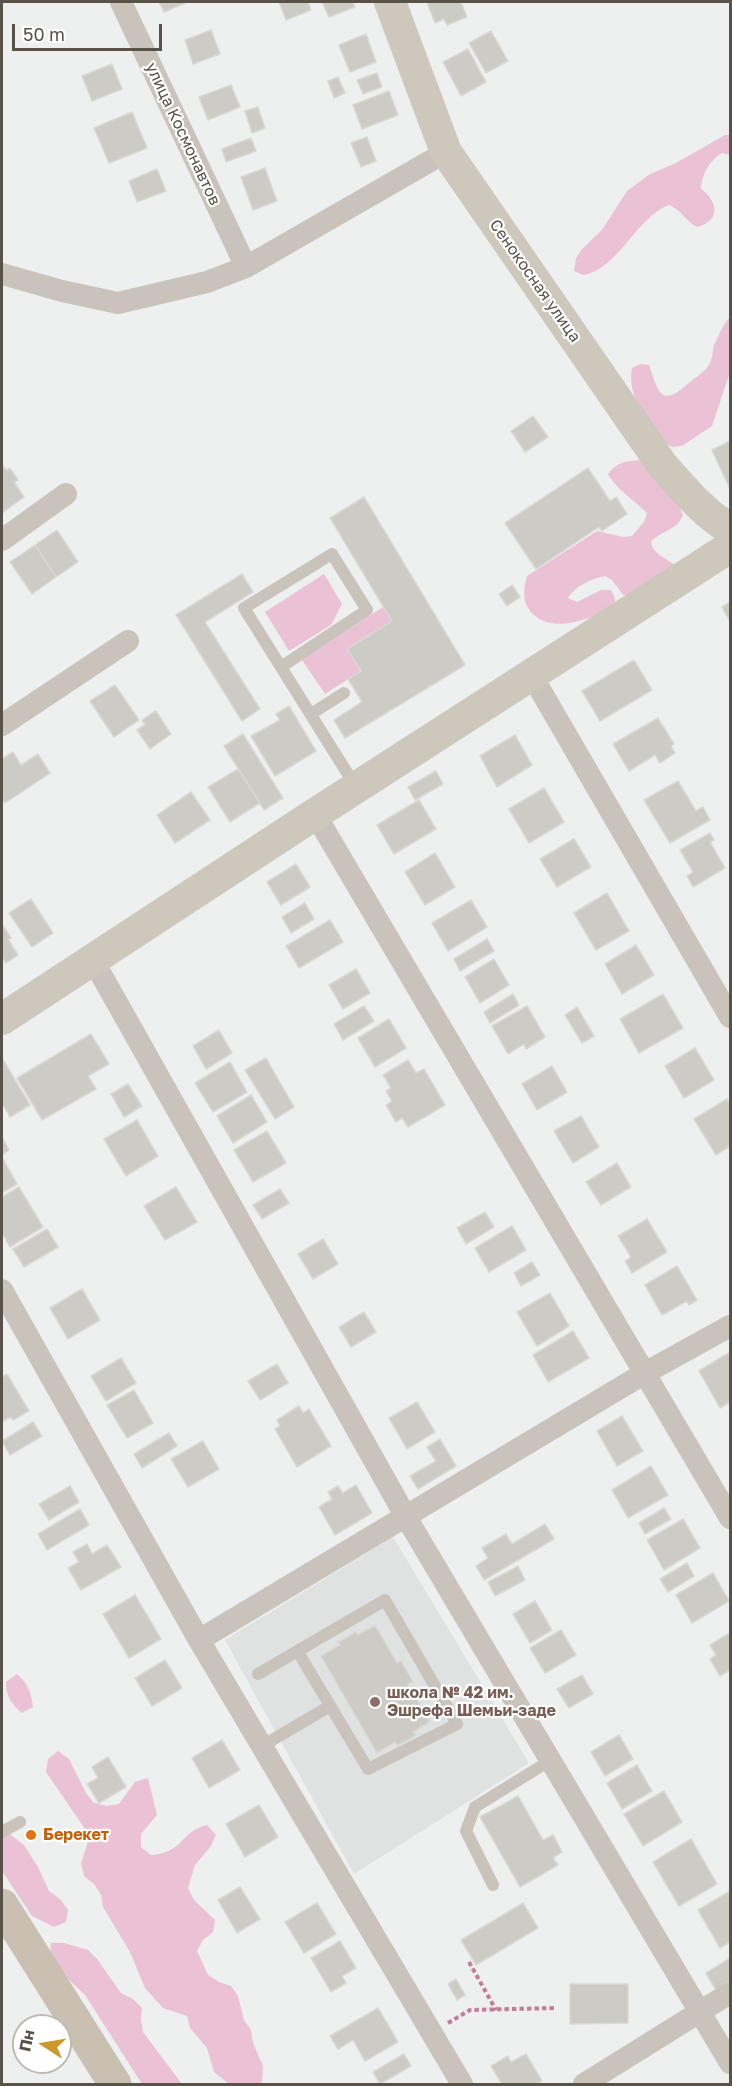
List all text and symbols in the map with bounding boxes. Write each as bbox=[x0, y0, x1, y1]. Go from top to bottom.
scale bar bbox=[15, 12, 165, 50]
text: 50 m bbox=[23, 23, 65, 45]
street label: улица Космонавтов bbox=[142, 60, 224, 208]
street label: Сенокосная улица bbox=[485, 216, 585, 346]
place label: школа № 42 им. Эшрефа Шемьи-заде bbox=[387, 1683, 556, 1721]
marker: школа № 42 им. Эшрефа Шемьи-заде bbox=[368, 1695, 382, 1709]
place label: Берекет bbox=[43, 1825, 109, 1845]
marker: Берекет bbox=[24, 1828, 38, 1842]
north arrow bbox=[12, 2014, 72, 2074]
text: Пн bbox=[14, 2028, 38, 2053]

